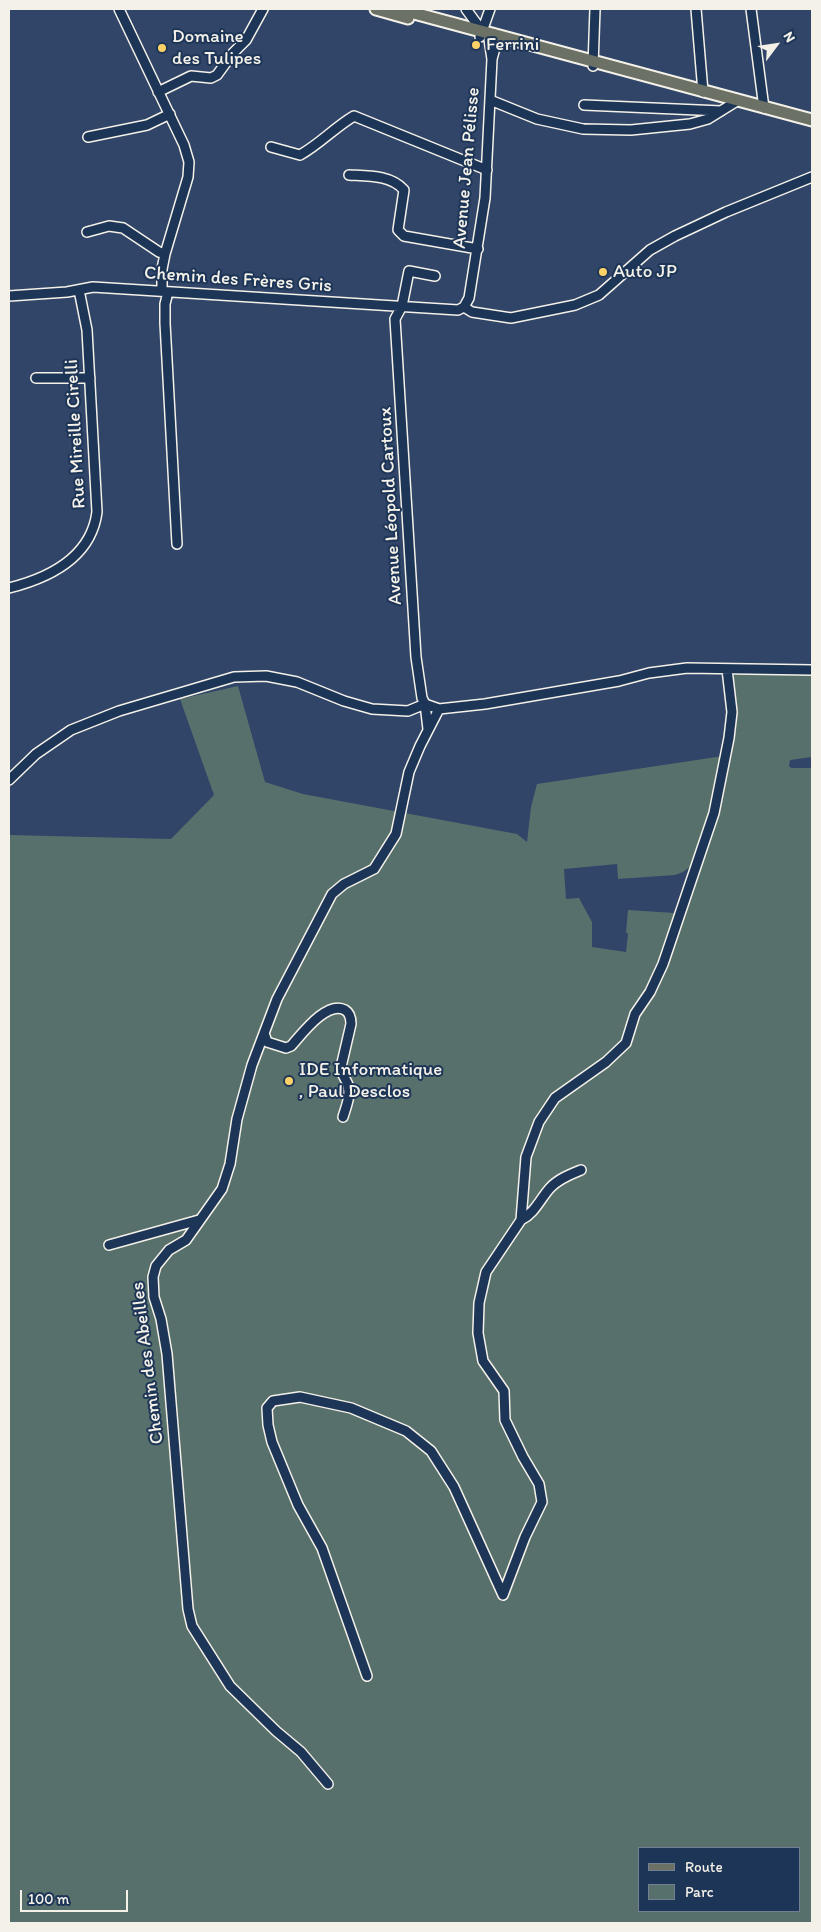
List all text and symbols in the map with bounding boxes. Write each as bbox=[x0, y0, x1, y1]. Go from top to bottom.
north arrow bbox=[751, 20, 801, 70]
place label: Domaine des Tulipes bbox=[172, 26, 261, 70]
text: N bbox=[780, 29, 799, 45]
place label: Ferrini bbox=[486, 34, 539, 56]
marker: Ferrini bbox=[470, 39, 482, 51]
marker: Domaine des Tulipes bbox=[156, 42, 168, 54]
street label: Avenue Jean Pélisse bbox=[449, 86, 485, 250]
place label: Auto JP bbox=[613, 261, 677, 283]
street label: Chemin des Frères Gris bbox=[143, 262, 333, 298]
marker: Auto JP bbox=[597, 266, 609, 278]
street label: Rue Mireille Cirelli bbox=[61, 359, 91, 509]
street label: Avenue Léopold Cartoux bbox=[374, 406, 408, 606]
place label: IDE Informatique , Paul Desclos bbox=[299, 1059, 442, 1103]
marker: IDE Informatique , Paul Desclos bbox=[283, 1075, 295, 1087]
street label: Chemin des Abeilles bbox=[127, 1281, 169, 1445]
legend bbox=[638, 1847, 801, 1912]
text: Route bbox=[685, 1858, 723, 1876]
scale bar bbox=[22, 1880, 130, 1912]
text: Parc bbox=[685, 1883, 714, 1901]
text: 100 m bbox=[28, 1890, 69, 1908]

